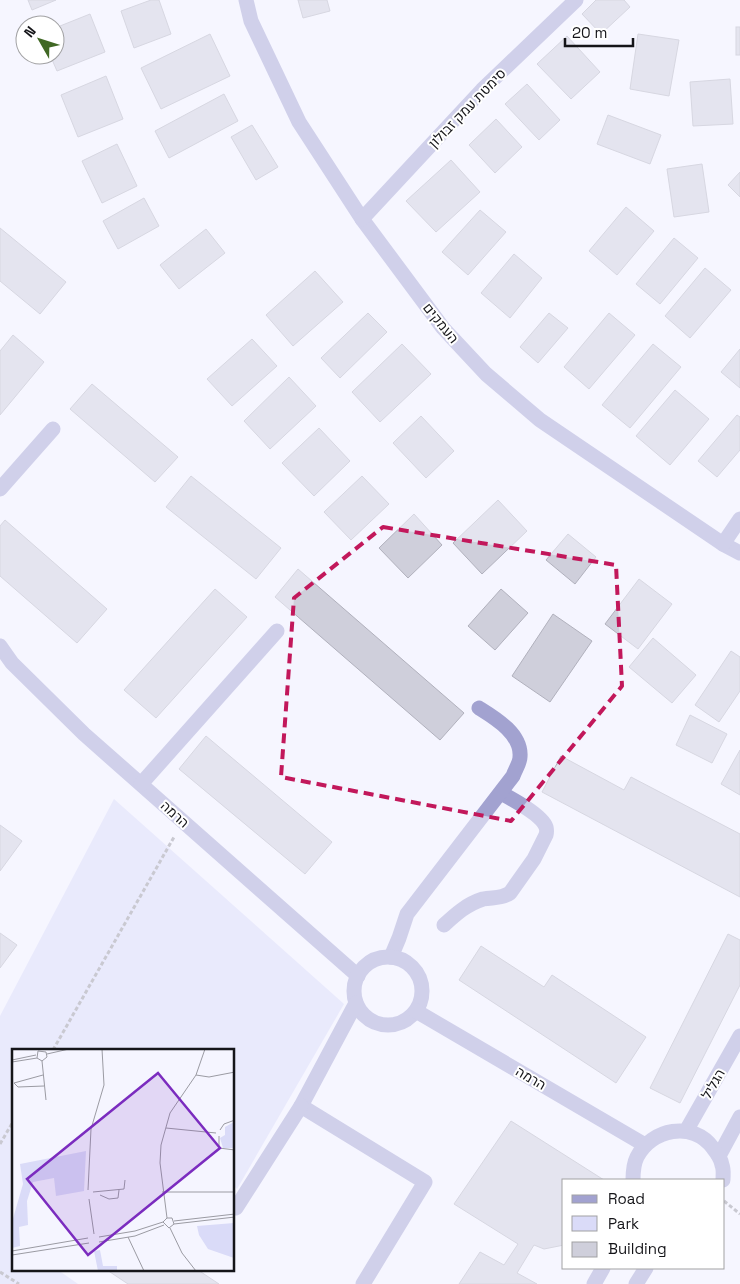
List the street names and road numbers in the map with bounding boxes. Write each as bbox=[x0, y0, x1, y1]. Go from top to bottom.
street label: סימטת עמק זבולון bbox=[424, 64, 510, 152]
street label: העמקים bbox=[419, 299, 463, 347]
street label: הרמה bbox=[157, 797, 193, 831]
street label: הרמה bbox=[513, 1062, 549, 1094]
street label: הגליל bbox=[697, 1066, 729, 1102]

